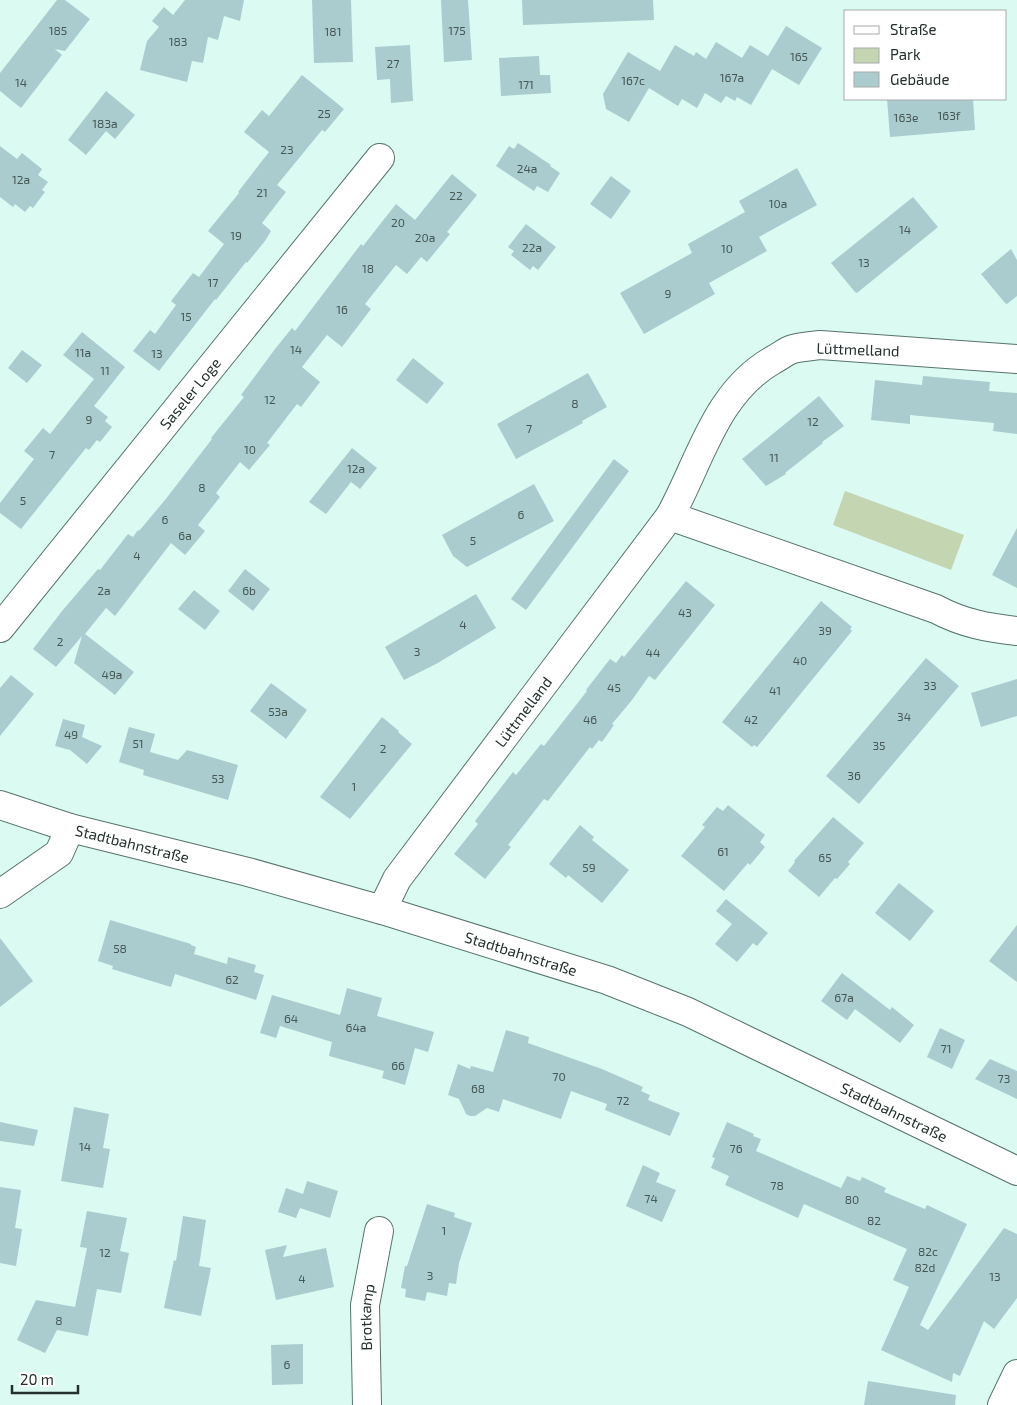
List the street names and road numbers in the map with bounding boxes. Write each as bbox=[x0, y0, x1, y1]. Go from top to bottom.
street label: Lüttmelland bbox=[816, 339, 900, 359]
street label: Saseler Loge bbox=[156, 354, 224, 432]
street label: Lüttmelland bbox=[491, 673, 555, 750]
street label: Stadtbahnstraße bbox=[74, 821, 191, 866]
street label: Stadtbahnstraße bbox=[463, 927, 579, 979]
street label: Stadtbahnstraße bbox=[838, 1078, 951, 1145]
street label: Brotkamp bbox=[356, 1282, 378, 1351]

